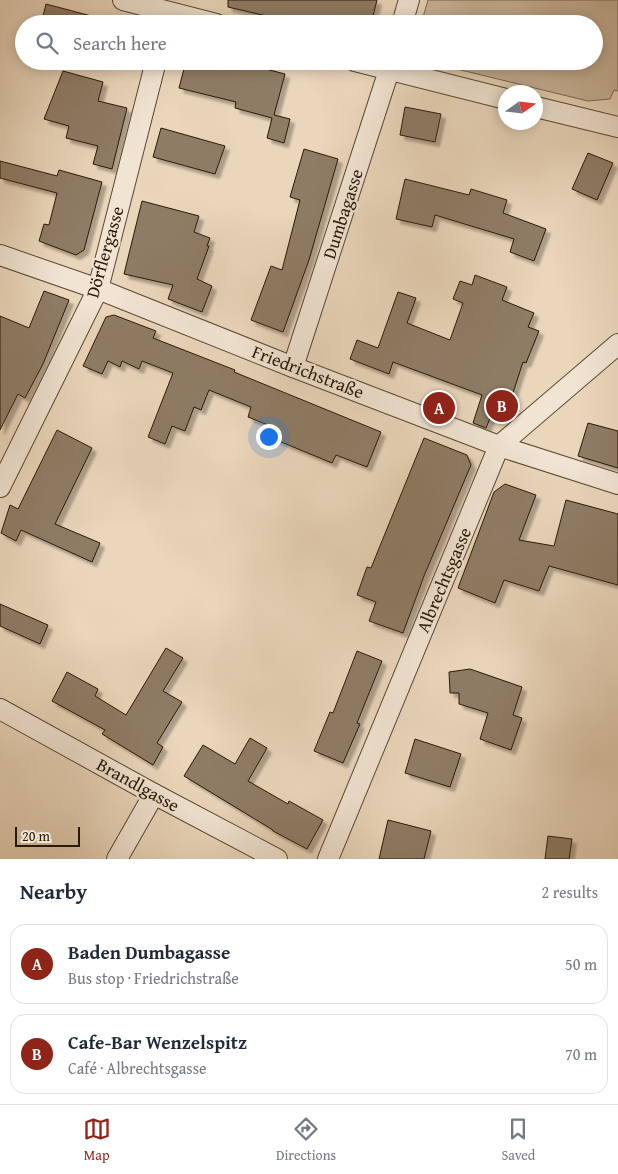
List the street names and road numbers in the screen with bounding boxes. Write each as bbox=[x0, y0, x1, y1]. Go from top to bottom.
street label: Dumbagasse bbox=[315, 165, 370, 262]
street label: Dörflergasse bbox=[79, 203, 131, 301]
street label: Friedrichstraße bbox=[248, 338, 368, 405]
street label: Albrechtsgasse bbox=[409, 523, 478, 637]
street label: Brandlgasse bbox=[92, 751, 185, 818]

